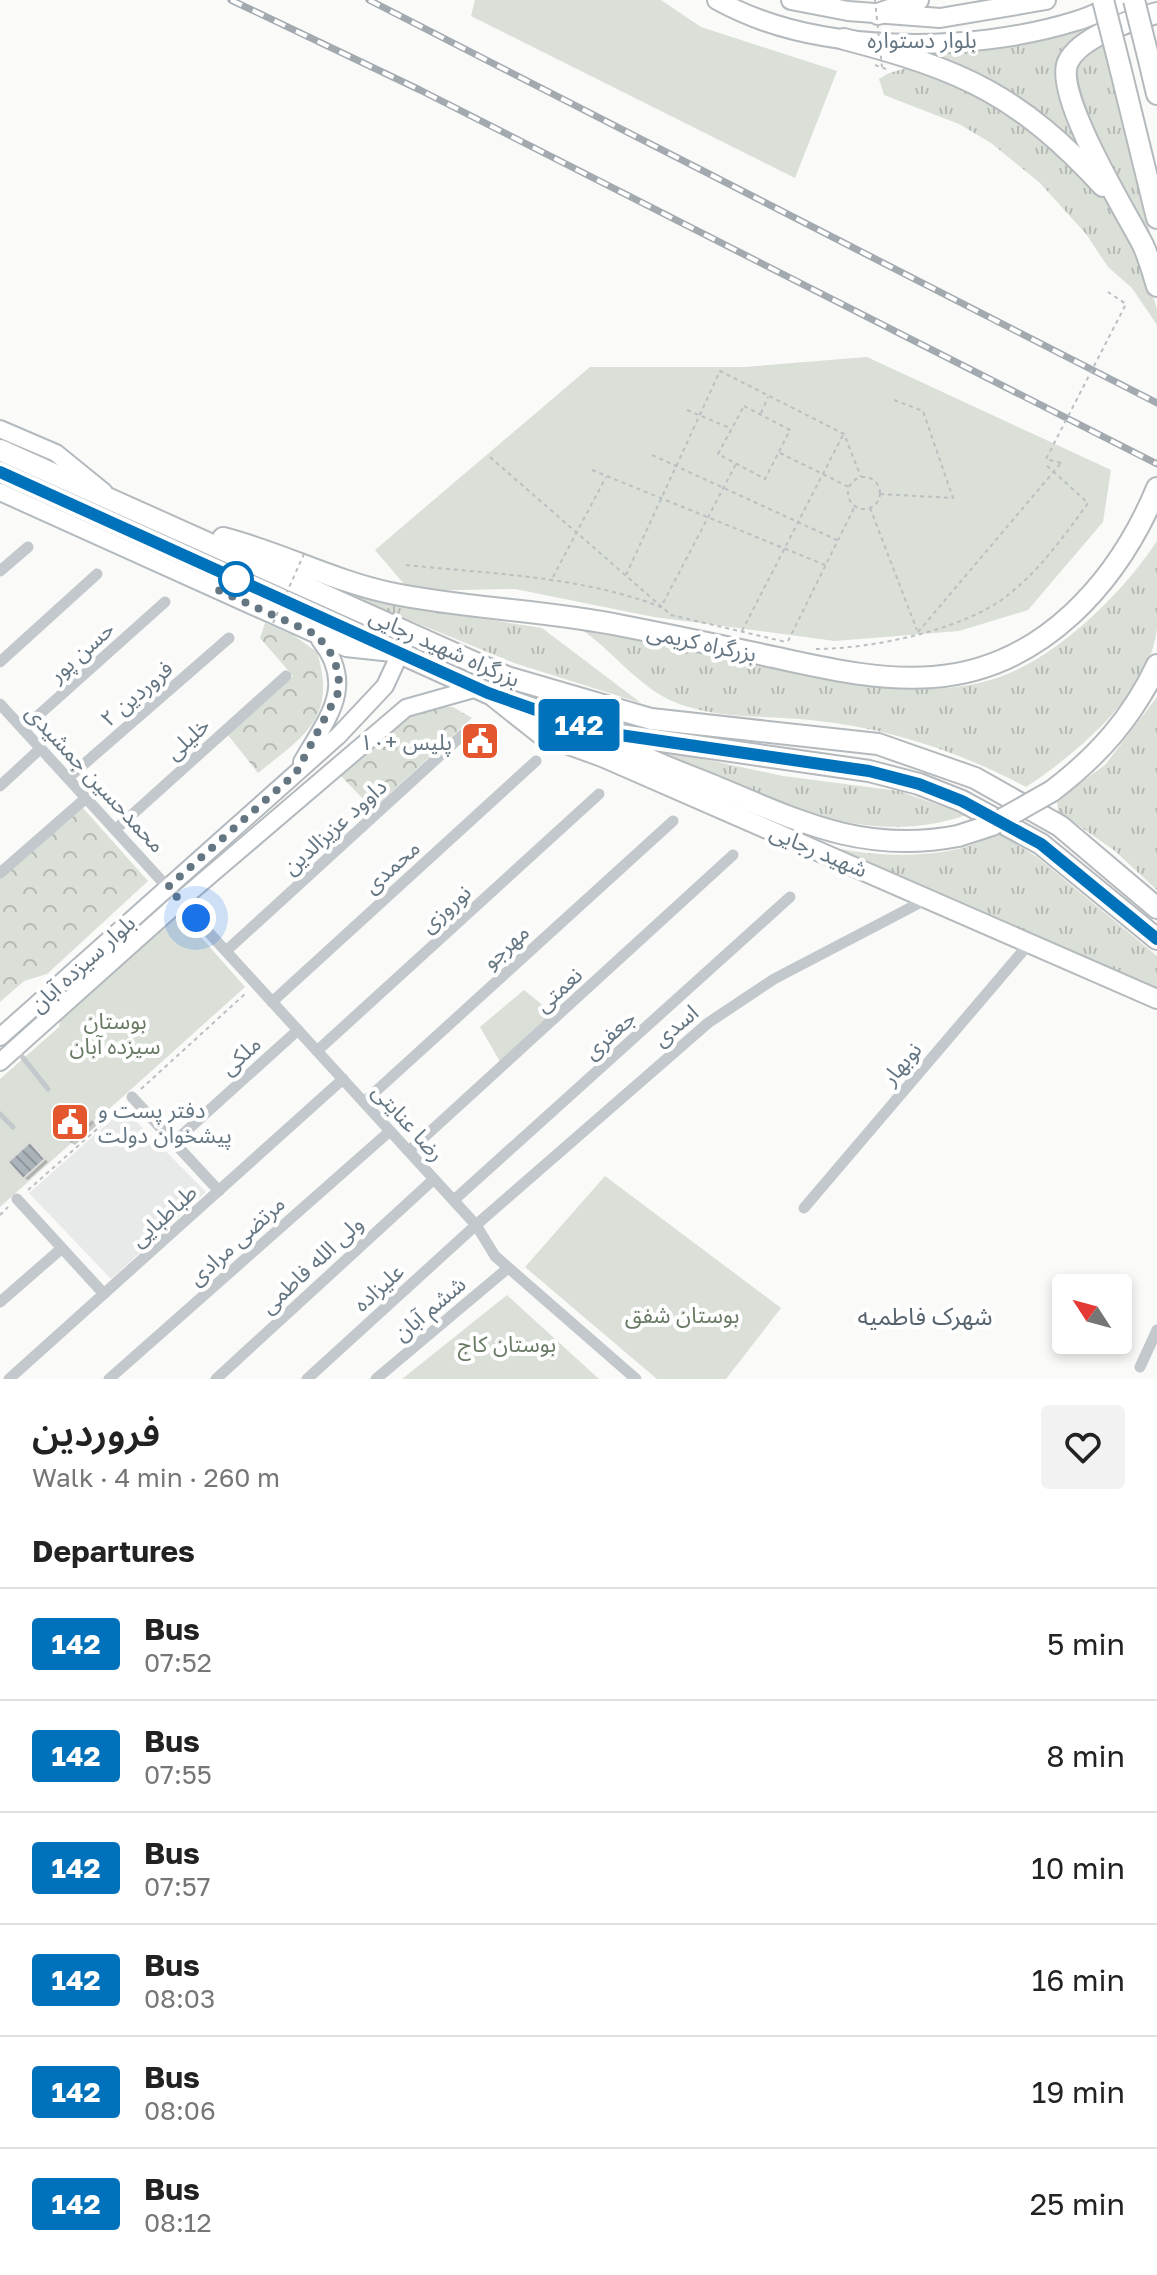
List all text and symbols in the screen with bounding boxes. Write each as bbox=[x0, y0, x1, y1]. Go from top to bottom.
street label: بلوار دستواره bbox=[867, 26, 977, 54]
unlabelled marker bbox=[219, 562, 253, 596]
street label: بزرگراه شهید رجایی bbox=[365, 602, 524, 693]
street label: حسن پور bbox=[42, 615, 121, 690]
street label: بزرگراه کریمی bbox=[645, 617, 759, 668]
street label: فروردین ۲ bbox=[94, 654, 178, 732]
street label: محمدحسین جمشیدی bbox=[21, 698, 171, 858]
line badge: 142 bbox=[533, 699, 625, 751]
text: 142 bbox=[554, 708, 604, 741]
street label: خلیلی bbox=[159, 711, 215, 765]
public building icon: پلیس +۱۰ bbox=[459, 720, 501, 762]
place label: پلیس +۱۰ bbox=[360, 728, 452, 757]
street label: داوود عزیزالدین bbox=[276, 772, 392, 880]
street label: شهید رجایی bbox=[766, 817, 872, 883]
street label: محمدی bbox=[357, 834, 425, 898]
street label: نوروزی bbox=[414, 878, 477, 939]
your location bbox=[176, 898, 216, 938]
street label: بلوار سیزده آبان bbox=[24, 909, 141, 1018]
street label: مهرجو bbox=[476, 918, 534, 974]
street label: نعمتی bbox=[529, 961, 587, 1017]
street label: اسدی bbox=[647, 998, 703, 1052]
street label: جعفری bbox=[577, 1004, 641, 1064]
park label: بوستان سیزده آبان bbox=[70, 1007, 160, 1059]
street label: ملکی bbox=[214, 1030, 266, 1080]
street label: نوبهار bbox=[875, 1036, 927, 1091]
street label: رضا عنایتی bbox=[366, 1078, 451, 1167]
place label: دفتر پست و پیشخوان دولت bbox=[98, 1096, 232, 1150]
public building icon: دفتر پست و پیشخوان دولت bbox=[49, 1101, 91, 1143]
street label: طباطبایی bbox=[124, 1178, 202, 1252]
street label: مرتضی مرادی bbox=[182, 1190, 290, 1290]
street label: ولی الله فاطمی bbox=[254, 1209, 368, 1319]
street label: علیزاده bbox=[347, 1257, 409, 1317]
street label: ششم آبان bbox=[387, 1270, 473, 1349]
north arrow bbox=[1052, 1274, 1132, 1354]
map controls bbox=[1052, 1274, 1132, 1354]
park label: بوستان شفق bbox=[625, 1301, 739, 1329]
district label: شهرک فاطمیه bbox=[857, 1301, 993, 1331]
park label: بوستان کاج bbox=[458, 1330, 556, 1361]
button: heart bbox=[1041, 1405, 1125, 1489]
text: فروردین bbox=[32, 1409, 160, 1454]
text: Walk · 4 min · 260 m bbox=[32, 1462, 280, 1493]
text: Departures bbox=[32, 1533, 195, 1569]
text: Bus bbox=[144, 1611, 200, 1647]
text: 5 min bbox=[1047, 1626, 1125, 1662]
text: 142 bbox=[51, 1627, 101, 1660]
text: 07:52 bbox=[144, 1647, 212, 1678]
text: Bus bbox=[144, 1723, 200, 1759]
text: 8 min bbox=[1046, 1738, 1125, 1774]
text: 142 bbox=[51, 1739, 101, 1772]
text: 07:55 bbox=[144, 1759, 212, 1790]
text: Bus bbox=[144, 1835, 200, 1871]
text: 10 min bbox=[1031, 1850, 1125, 1886]
text: 142 bbox=[51, 1851, 101, 1884]
text: 07:57 bbox=[144, 1871, 211, 1902]
text: Bus bbox=[144, 1947, 200, 1983]
text: 16 min bbox=[1032, 1962, 1125, 1998]
text: 142 bbox=[51, 1963, 101, 1996]
text: 08:03 bbox=[144, 1983, 215, 2014]
text: Bus bbox=[144, 2059, 200, 2095]
text: 19 min bbox=[1032, 2074, 1125, 2110]
text: 142 bbox=[51, 2075, 101, 2108]
text: 08:06 bbox=[144, 2095, 216, 2126]
text: Bus bbox=[144, 2171, 200, 2207]
text: 25 min bbox=[1030, 2186, 1125, 2222]
text: 142 bbox=[51, 2187, 101, 2220]
text: 08:12 bbox=[144, 2207, 211, 2238]

